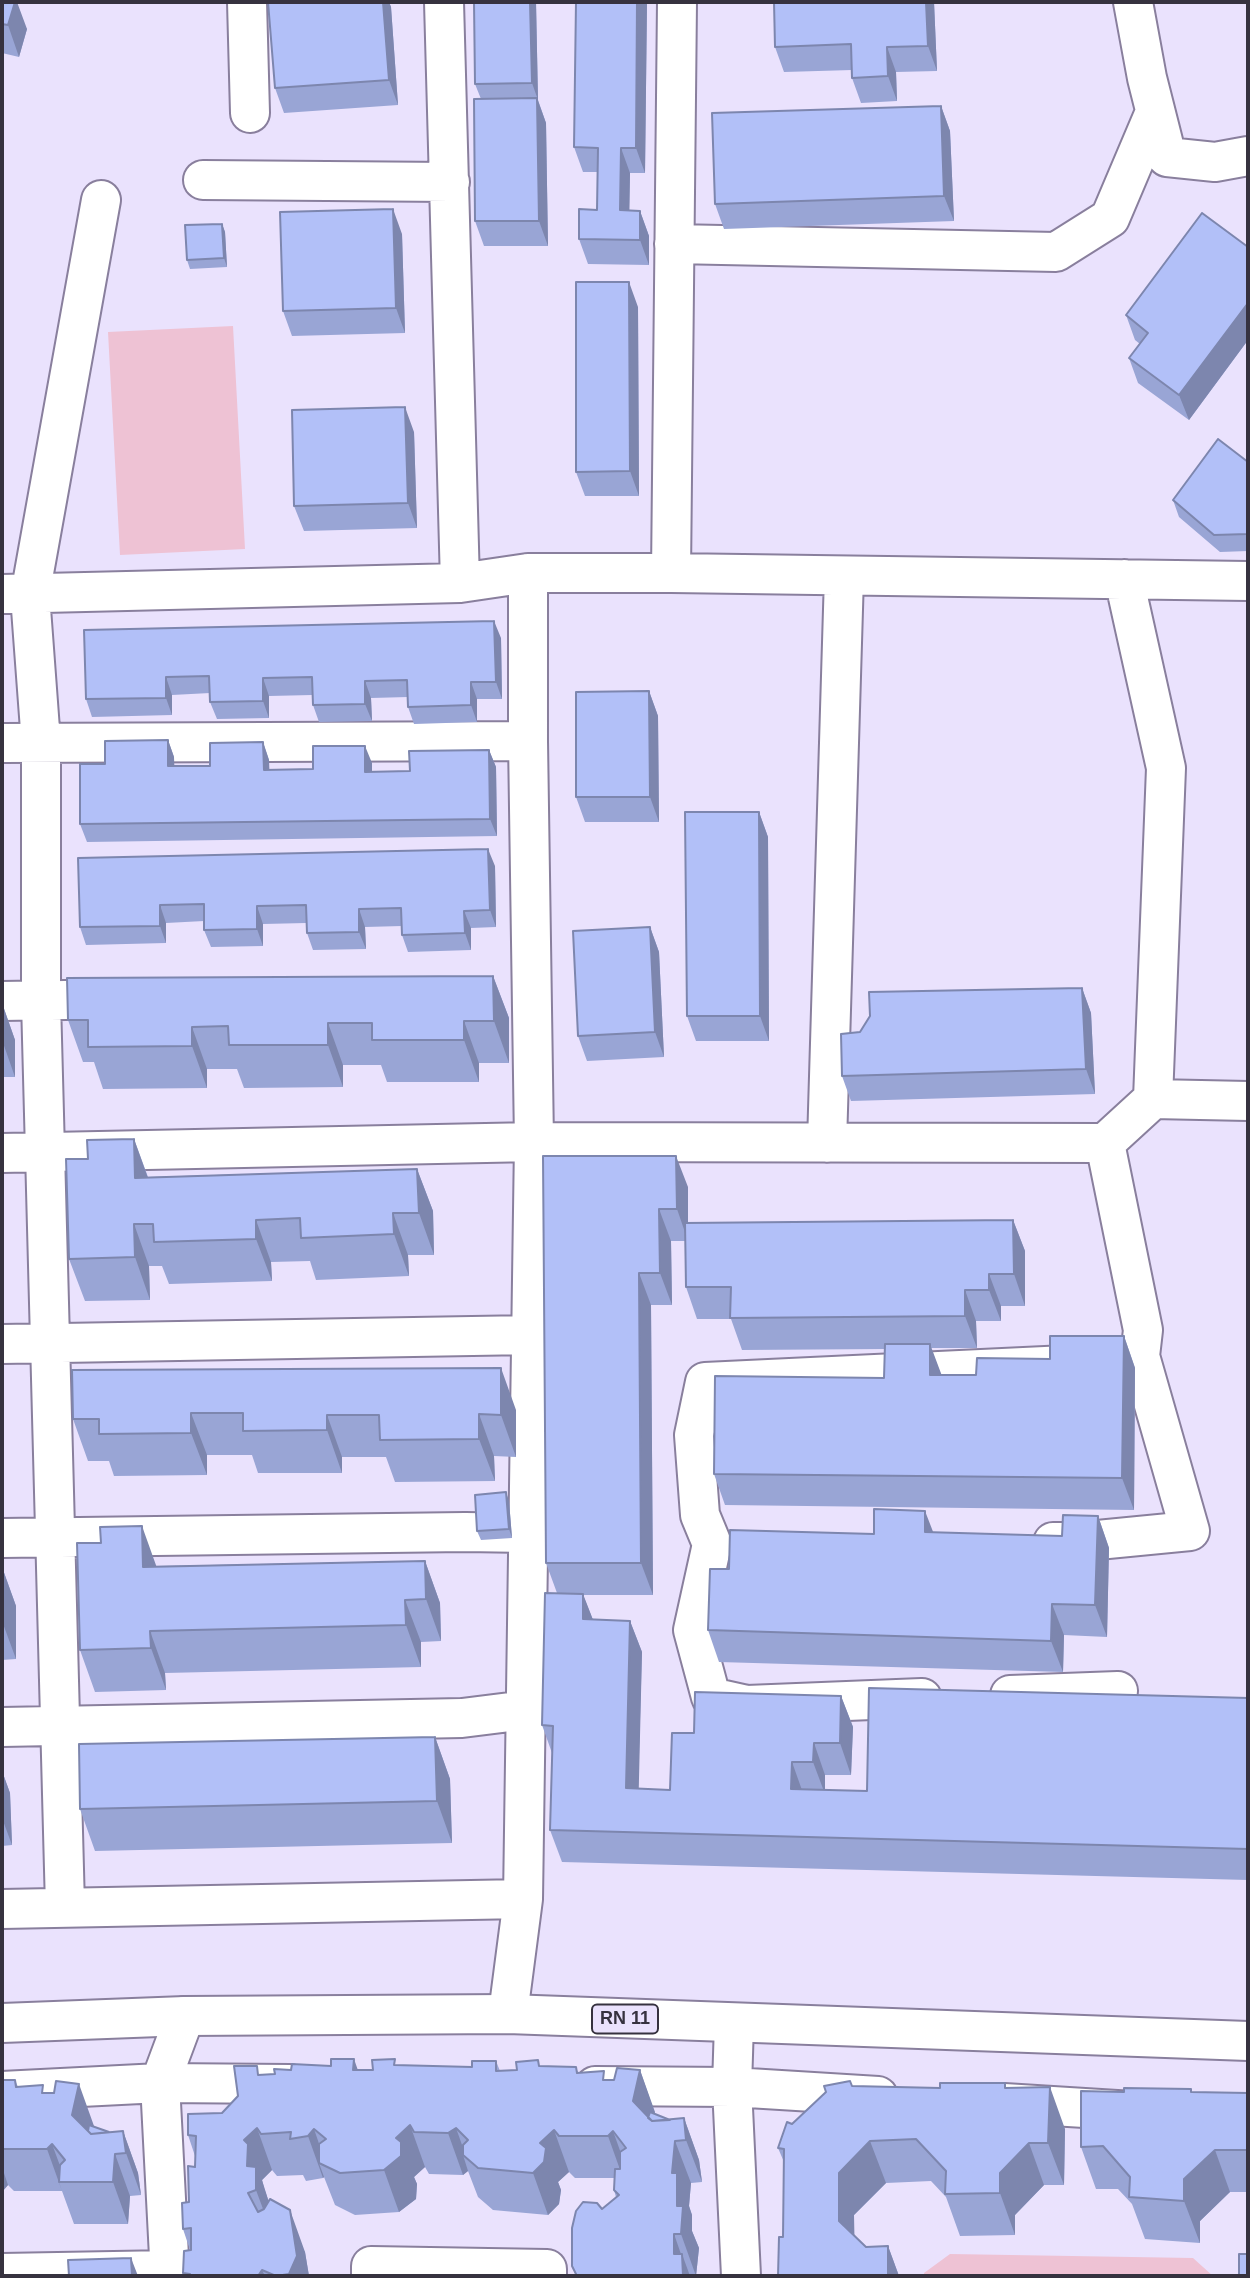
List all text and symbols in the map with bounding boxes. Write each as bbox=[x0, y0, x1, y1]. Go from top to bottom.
road number: RN 11 bbox=[592, 2005, 658, 2034]

